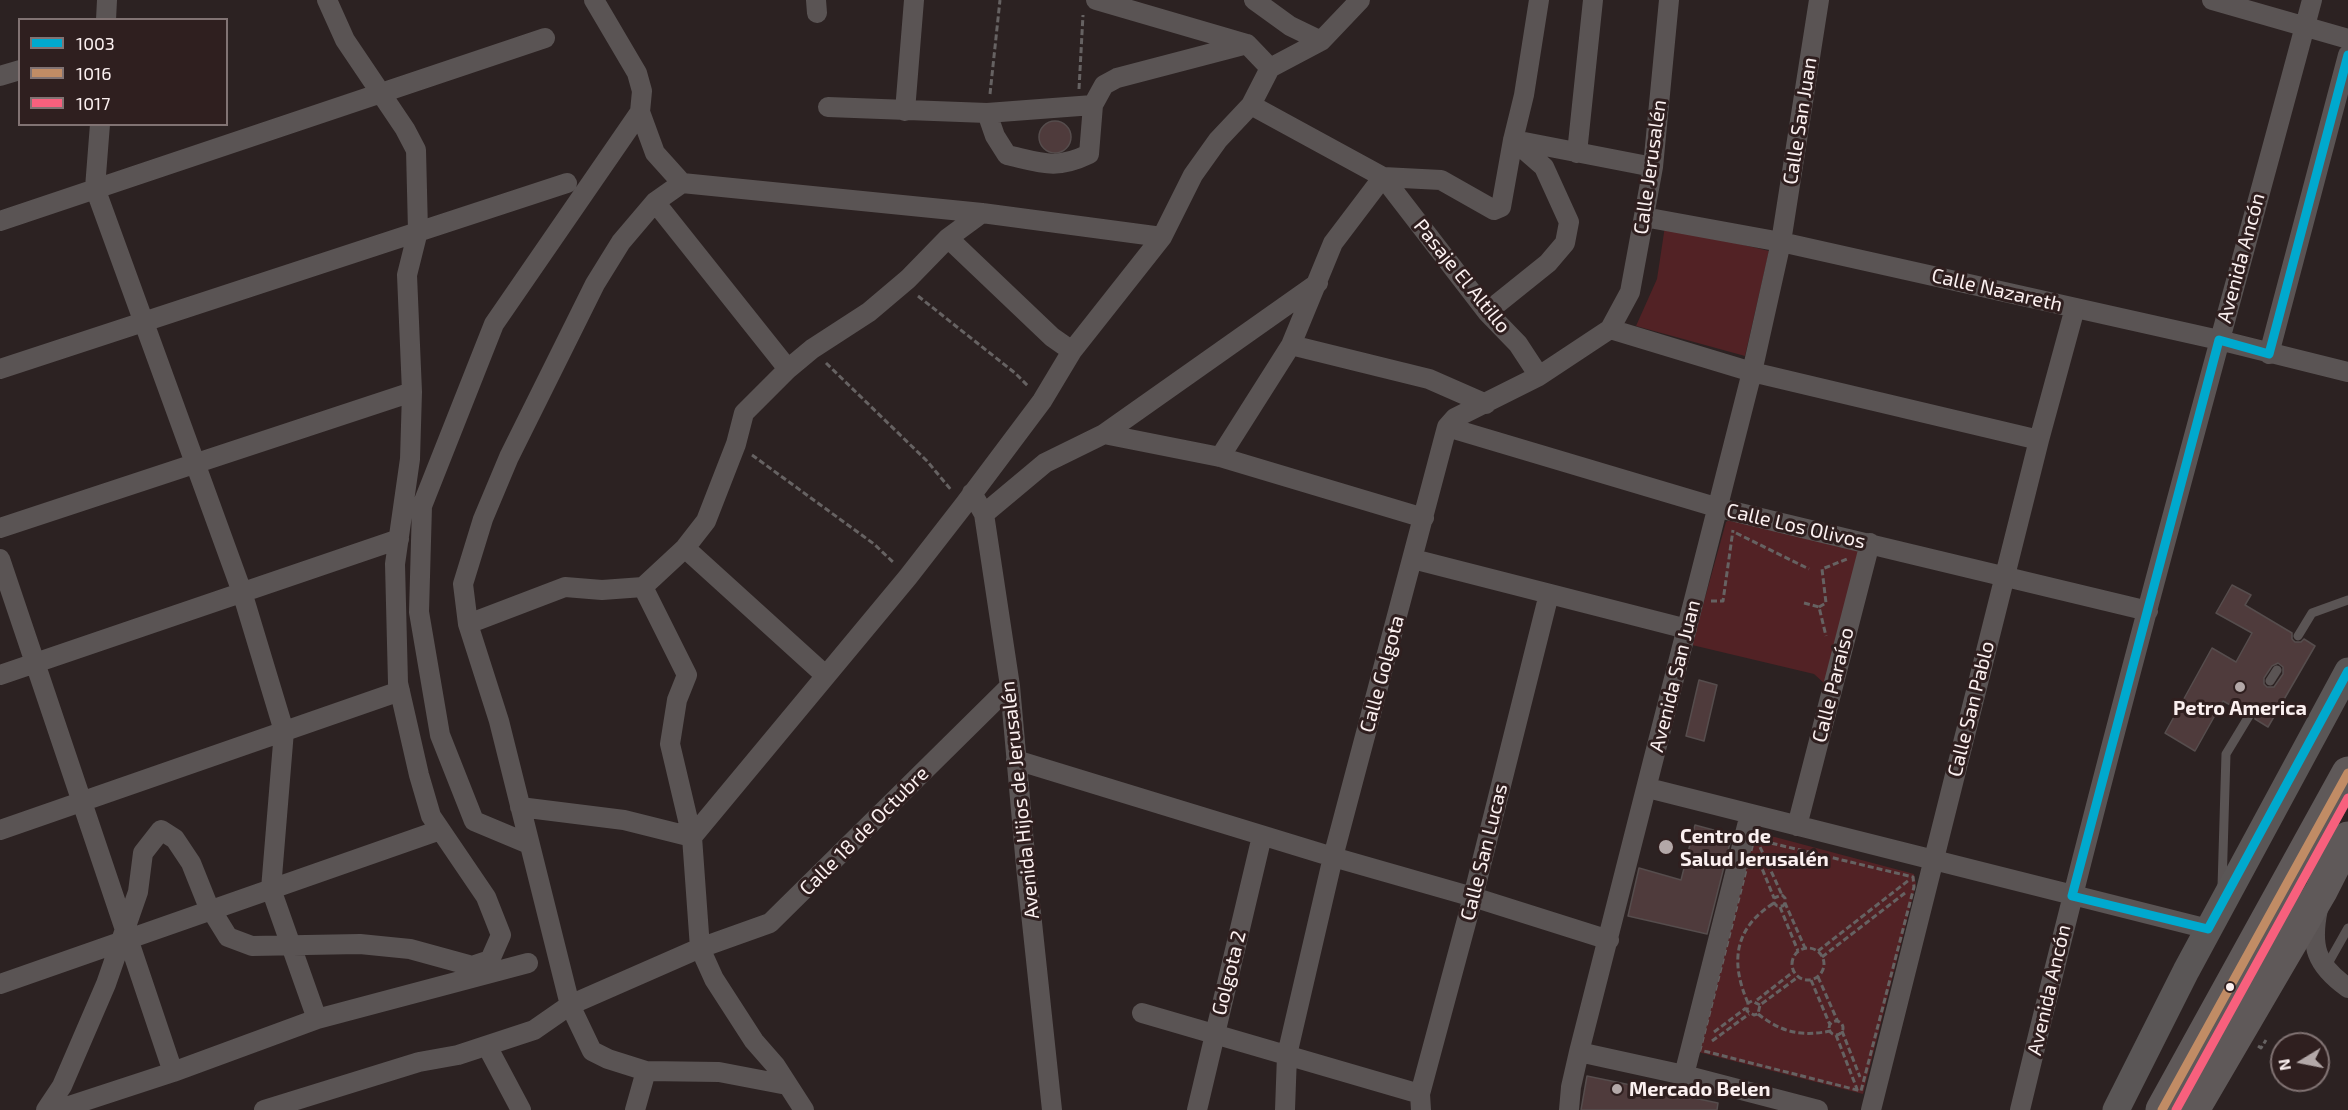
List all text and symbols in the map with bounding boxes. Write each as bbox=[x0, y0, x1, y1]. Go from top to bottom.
legend bbox=[18, 18, 228, 126]
text: 1003 bbox=[76, 32, 115, 54]
street label: Calle San Juan bbox=[1778, 56, 1822, 186]
text: 1016 bbox=[76, 62, 111, 84]
text: 1017 bbox=[76, 92, 110, 114]
street label: Calle Jerusalén bbox=[1629, 98, 1671, 236]
street label: Avenida Ancón bbox=[2212, 190, 2270, 326]
street label: Pasaje El Altillo bbox=[1409, 214, 1515, 338]
street label: Calle Nazareth bbox=[1929, 263, 2065, 317]
street label: Calle Los Olivos bbox=[1724, 498, 1868, 554]
street label: Avenida San Juan bbox=[1645, 598, 1705, 754]
street label: Calle Golgota bbox=[1355, 613, 1409, 735]
street label: Calle Paraíso bbox=[1807, 625, 1859, 745]
street label: Calle San Pablo bbox=[1943, 639, 1999, 779]
street label: Avenida Hijos de Jerusalén bbox=[996, 680, 1044, 920]
marker: Petro America bbox=[2233, 680, 2247, 694]
place label: Petro America bbox=[2173, 696, 2307, 720]
street label: Calle 18 de Octubre bbox=[794, 761, 934, 901]
street label: Calle San Lucas bbox=[1455, 781, 1513, 923]
place label: Centro de Salud Jerusalén bbox=[1680, 824, 1829, 871]
marker: Centro de Salud Jerusalén bbox=[1657, 838, 1675, 856]
street label: Avenida Ancón bbox=[2022, 922, 2076, 1058]
street label: Golgota 2 bbox=[1207, 928, 1251, 1018]
unlabelled marker bbox=[2224, 981, 2236, 993]
north arrow bbox=[2270, 1032, 2330, 1092]
text: N bbox=[2273, 1058, 2294, 1072]
place label: Mercado Belen bbox=[1629, 1077, 1771, 1101]
marker: Mercado Belen bbox=[1610, 1082, 1624, 1096]

